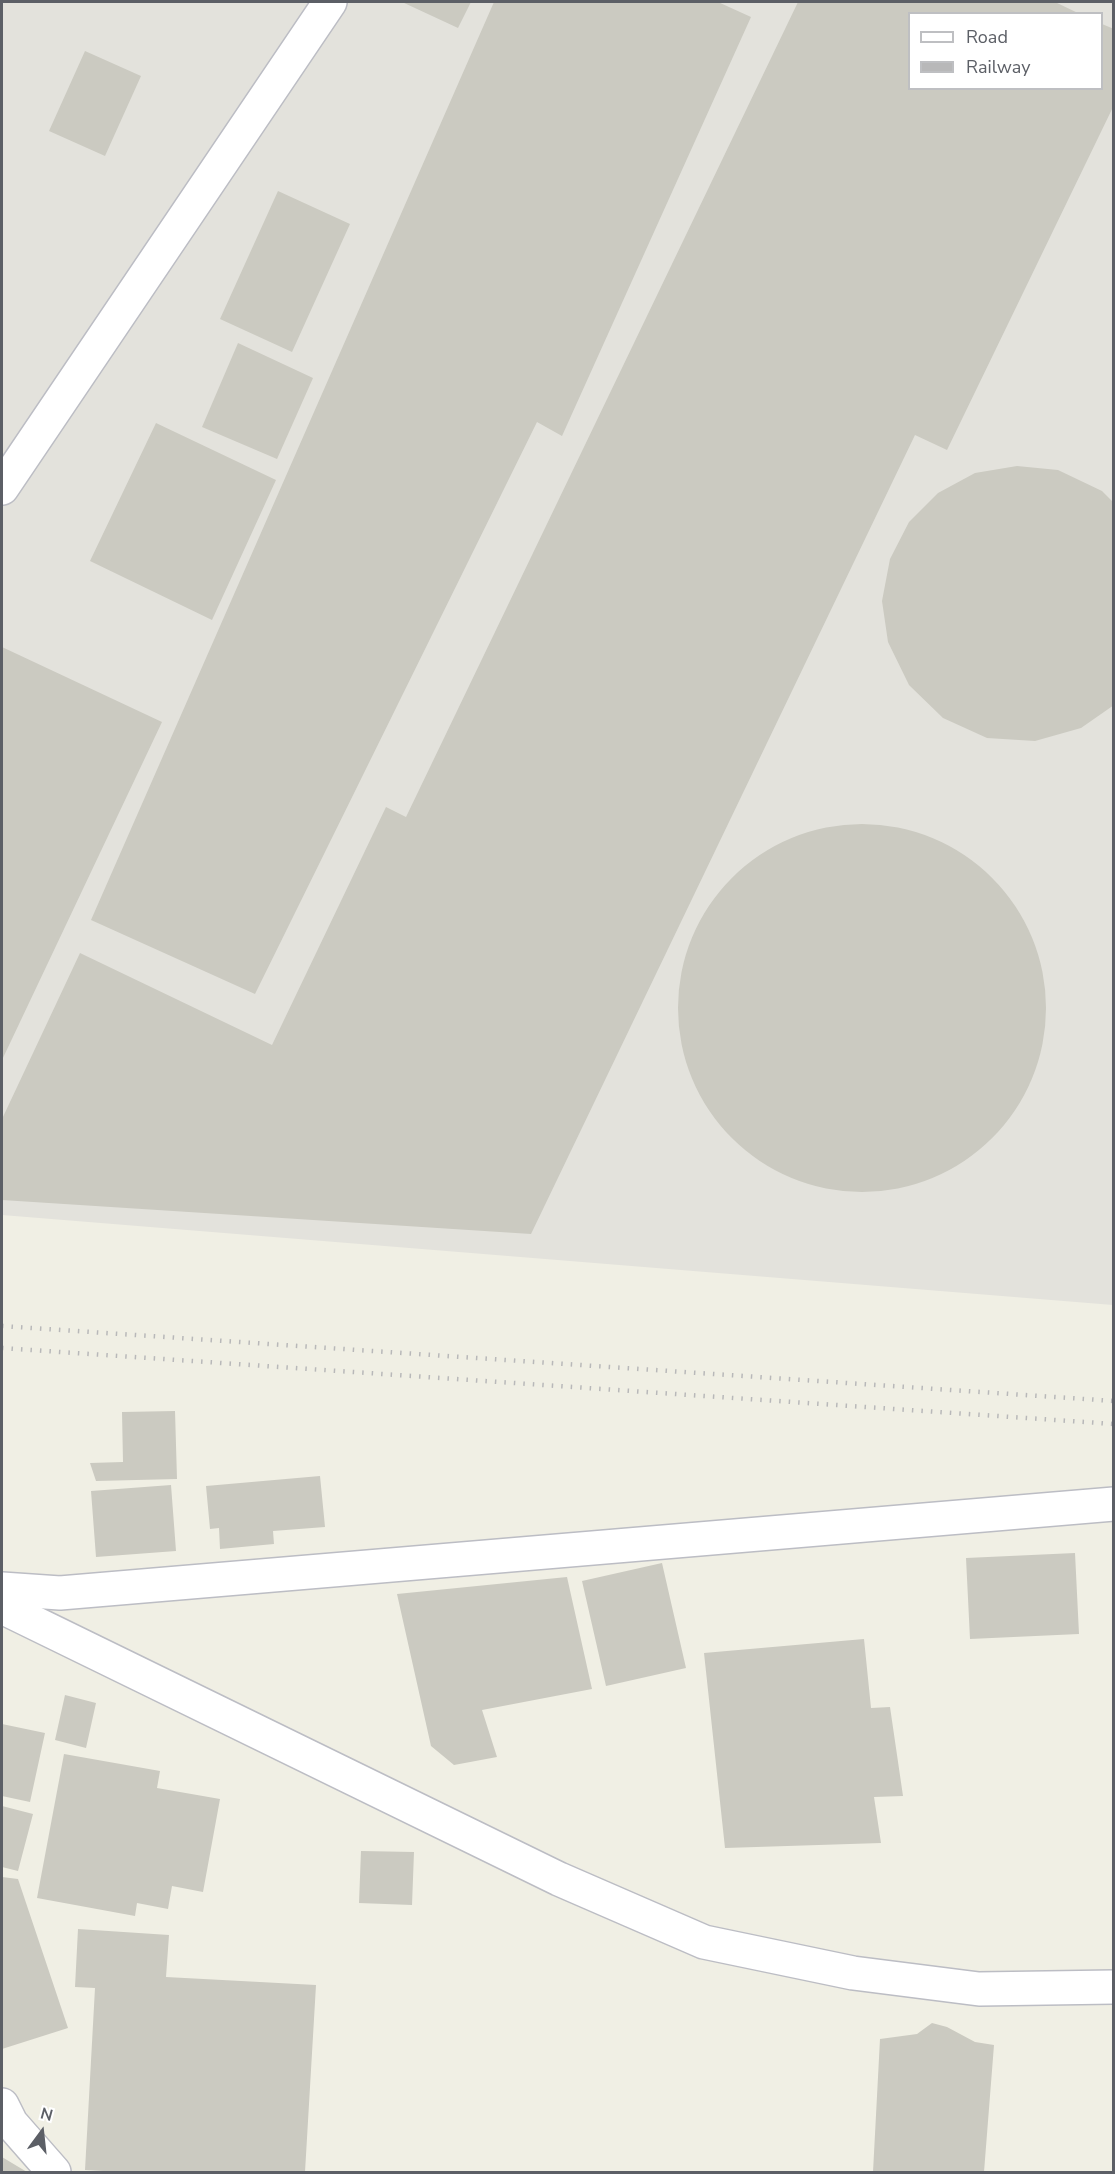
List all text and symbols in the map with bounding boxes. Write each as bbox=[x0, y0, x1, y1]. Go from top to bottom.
legend bbox=[908, 12, 1103, 90]
text: Road bbox=[966, 25, 1008, 49]
text: Railway bbox=[966, 55, 1031, 79]
north arrow bbox=[12, 2102, 72, 2162]
text: N bbox=[38, 2102, 55, 2127]

